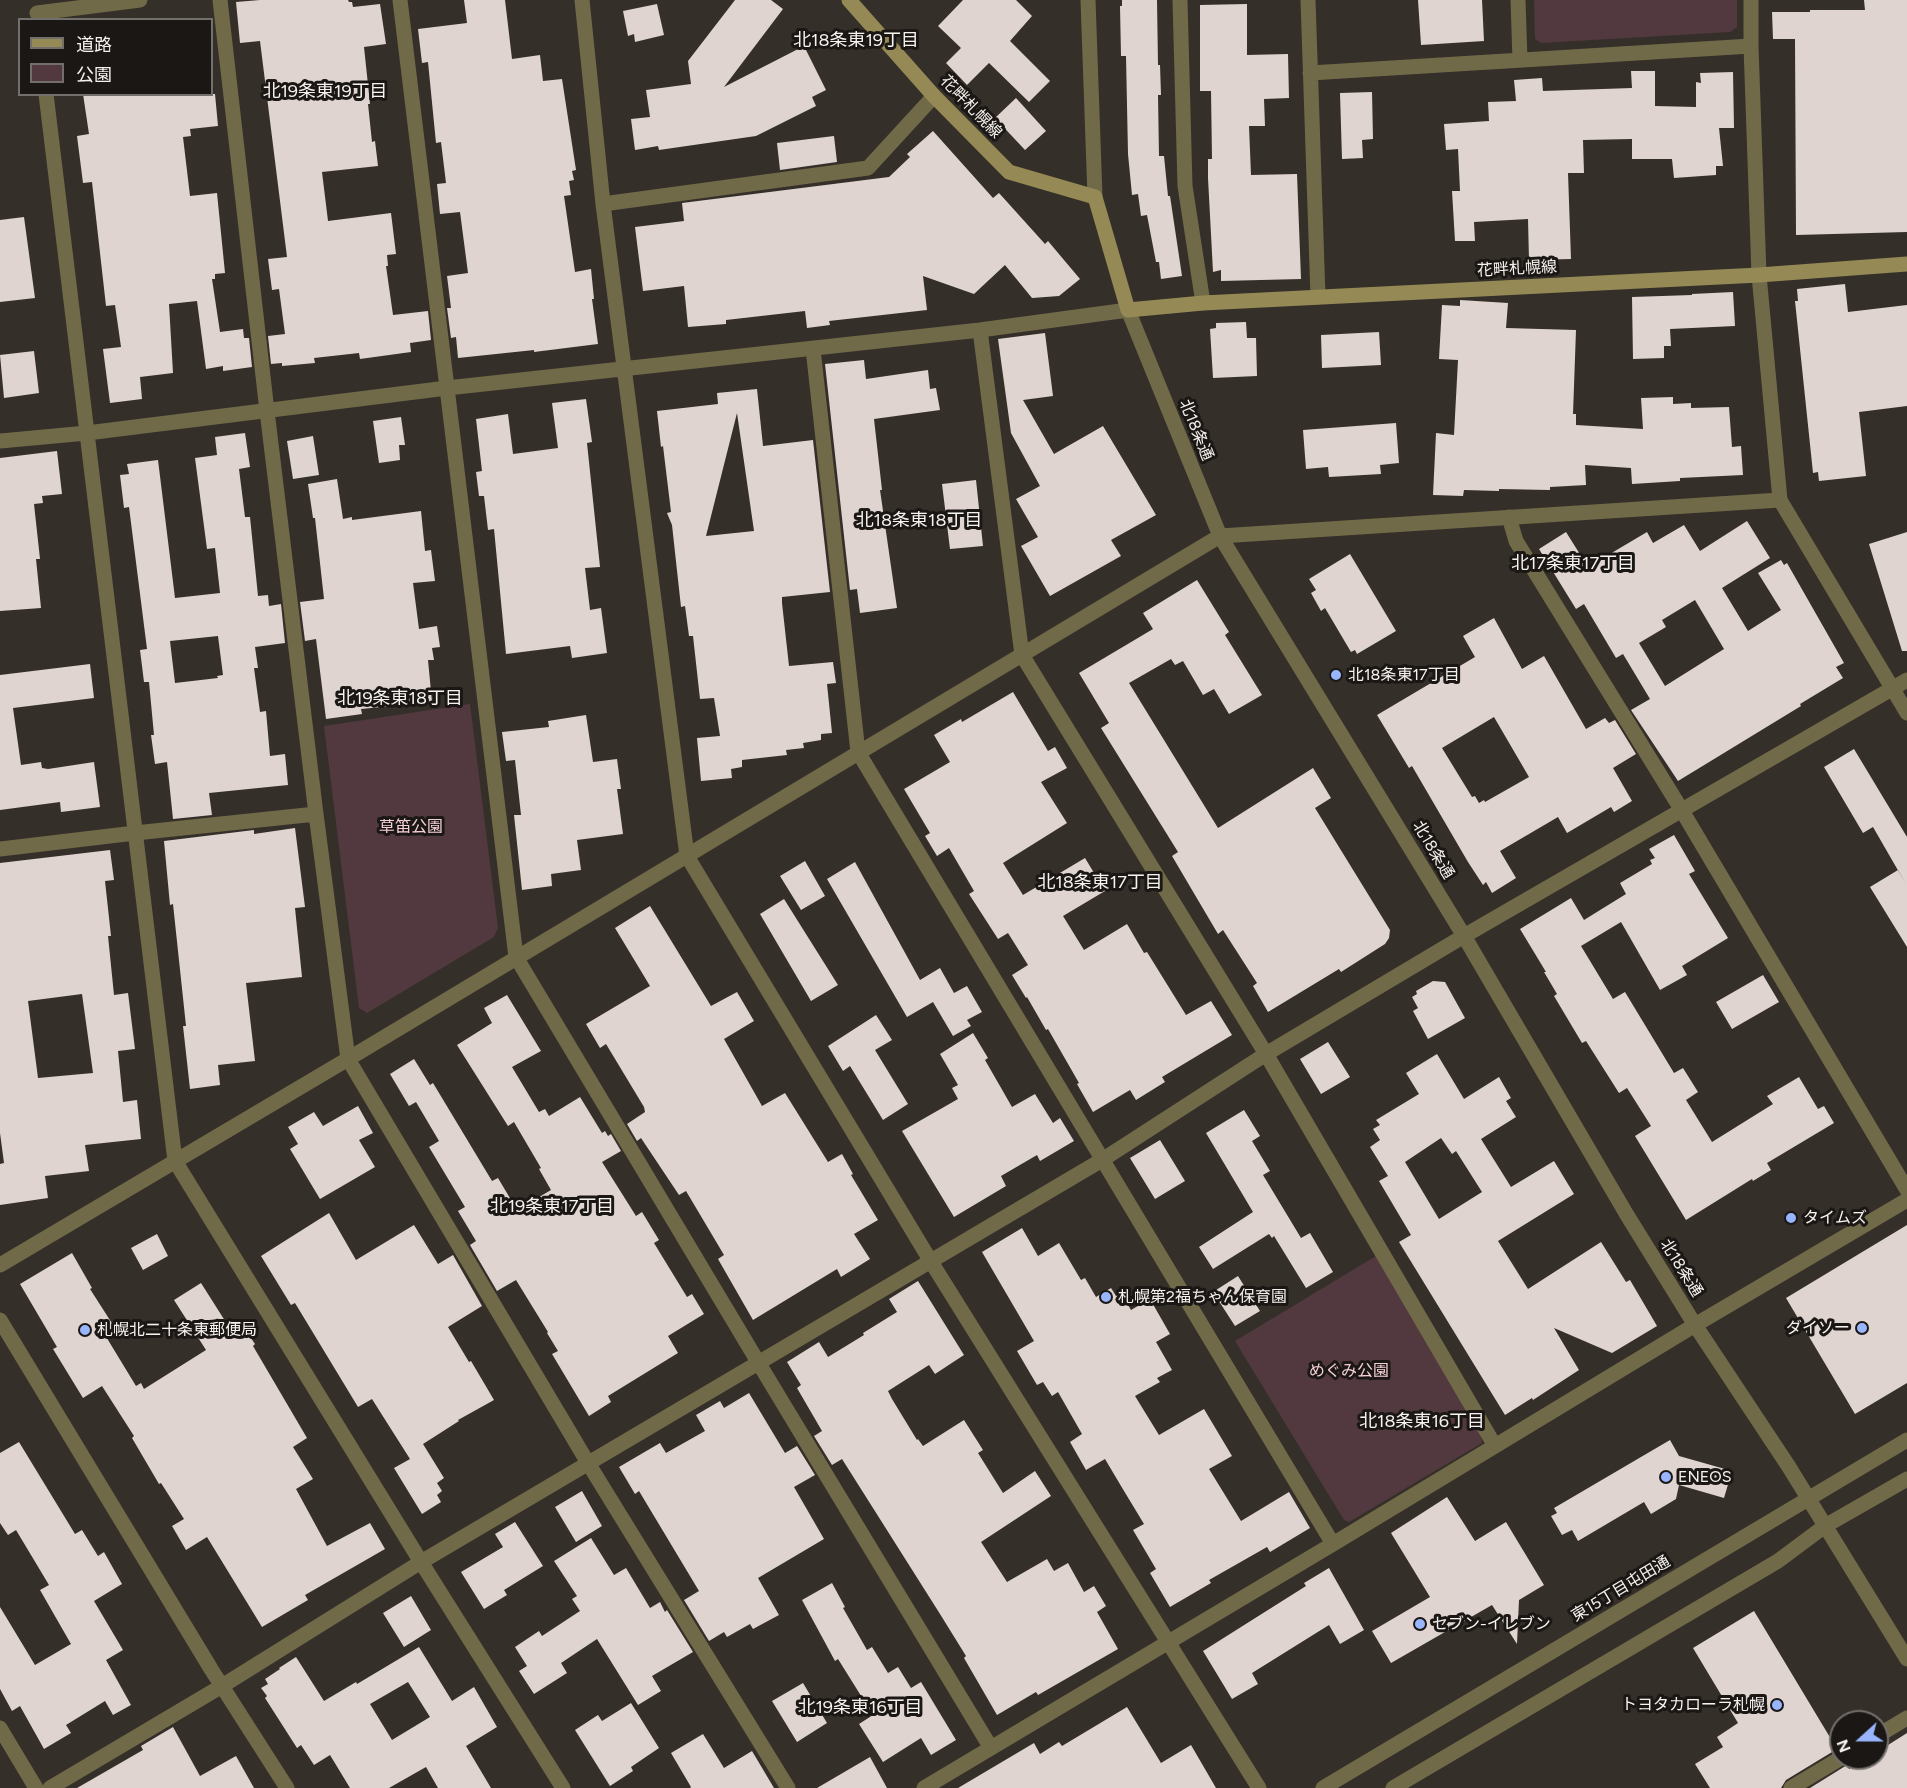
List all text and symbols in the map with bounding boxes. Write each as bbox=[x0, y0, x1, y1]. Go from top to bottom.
legend bbox=[18, 18, 213, 96]
district label: 北18条東19丁目 bbox=[793, 30, 919, 52]
text: 道路 bbox=[76, 34, 112, 56]
text: 公園 bbox=[76, 64, 112, 86]
street label: 花畔札幌線 bbox=[936, 72, 1006, 142]
district label: 北19条東19丁目 bbox=[262, 81, 388, 103]
street label: 花畔札幌線 bbox=[1477, 257, 1557, 281]
street label: 北18条通 bbox=[1175, 397, 1217, 463]
district label: 北18条東18丁目 bbox=[856, 510, 982, 532]
district label: 北17条東17丁目 bbox=[1511, 553, 1635, 575]
place label: 北18条東17丁目 bbox=[1348, 665, 1460, 685]
marker: 北18条東17丁目 bbox=[1329, 668, 1343, 682]
district label: 北19条東18丁目 bbox=[337, 688, 463, 710]
park label: 草笛公園 bbox=[379, 817, 443, 837]
street label: 北18条通 bbox=[1408, 817, 1458, 883]
district label: 北18条東17丁目 bbox=[1037, 872, 1163, 894]
district label: 北19条東17丁目 bbox=[490, 1196, 614, 1218]
place label: タイムズ bbox=[1803, 1208, 1867, 1228]
marker: タイムズ bbox=[1784, 1211, 1798, 1225]
street label: 北18条通 bbox=[1656, 1236, 1706, 1300]
place label: 札幌第2福ちゃん保育園 bbox=[1118, 1287, 1287, 1307]
marker: 札幌第2福ちゃん保育園 bbox=[1099, 1290, 1113, 1304]
place label: ダイソー bbox=[1786, 1318, 1850, 1338]
place label: 札幌北二十条東郵便局 bbox=[97, 1320, 257, 1340]
marker: ダイソー bbox=[1855, 1321, 1869, 1335]
marker: 札幌北二十条東郵便局 bbox=[78, 1323, 92, 1337]
park label: めぐみ公園 bbox=[1309, 1361, 1389, 1381]
district label: 北18条東16丁目 bbox=[1359, 1411, 1485, 1433]
place label: ENEOS bbox=[1678, 1467, 1732, 1487]
marker: ENEOS bbox=[1659, 1470, 1673, 1484]
street label: 東15丁目屯田通 bbox=[1568, 1552, 1674, 1626]
place label: セブン-イレブン bbox=[1432, 1614, 1551, 1634]
marker: セブン-イレブン bbox=[1413, 1617, 1427, 1631]
place label: トヨタカローラ札幌 bbox=[1621, 1695, 1765, 1715]
district label: 北19条東16丁目 bbox=[797, 1697, 923, 1719]
marker: トヨタカローラ札幌 bbox=[1770, 1698, 1784, 1712]
north arrow bbox=[1829, 1710, 1889, 1770]
text: N bbox=[1833, 1737, 1855, 1755]

